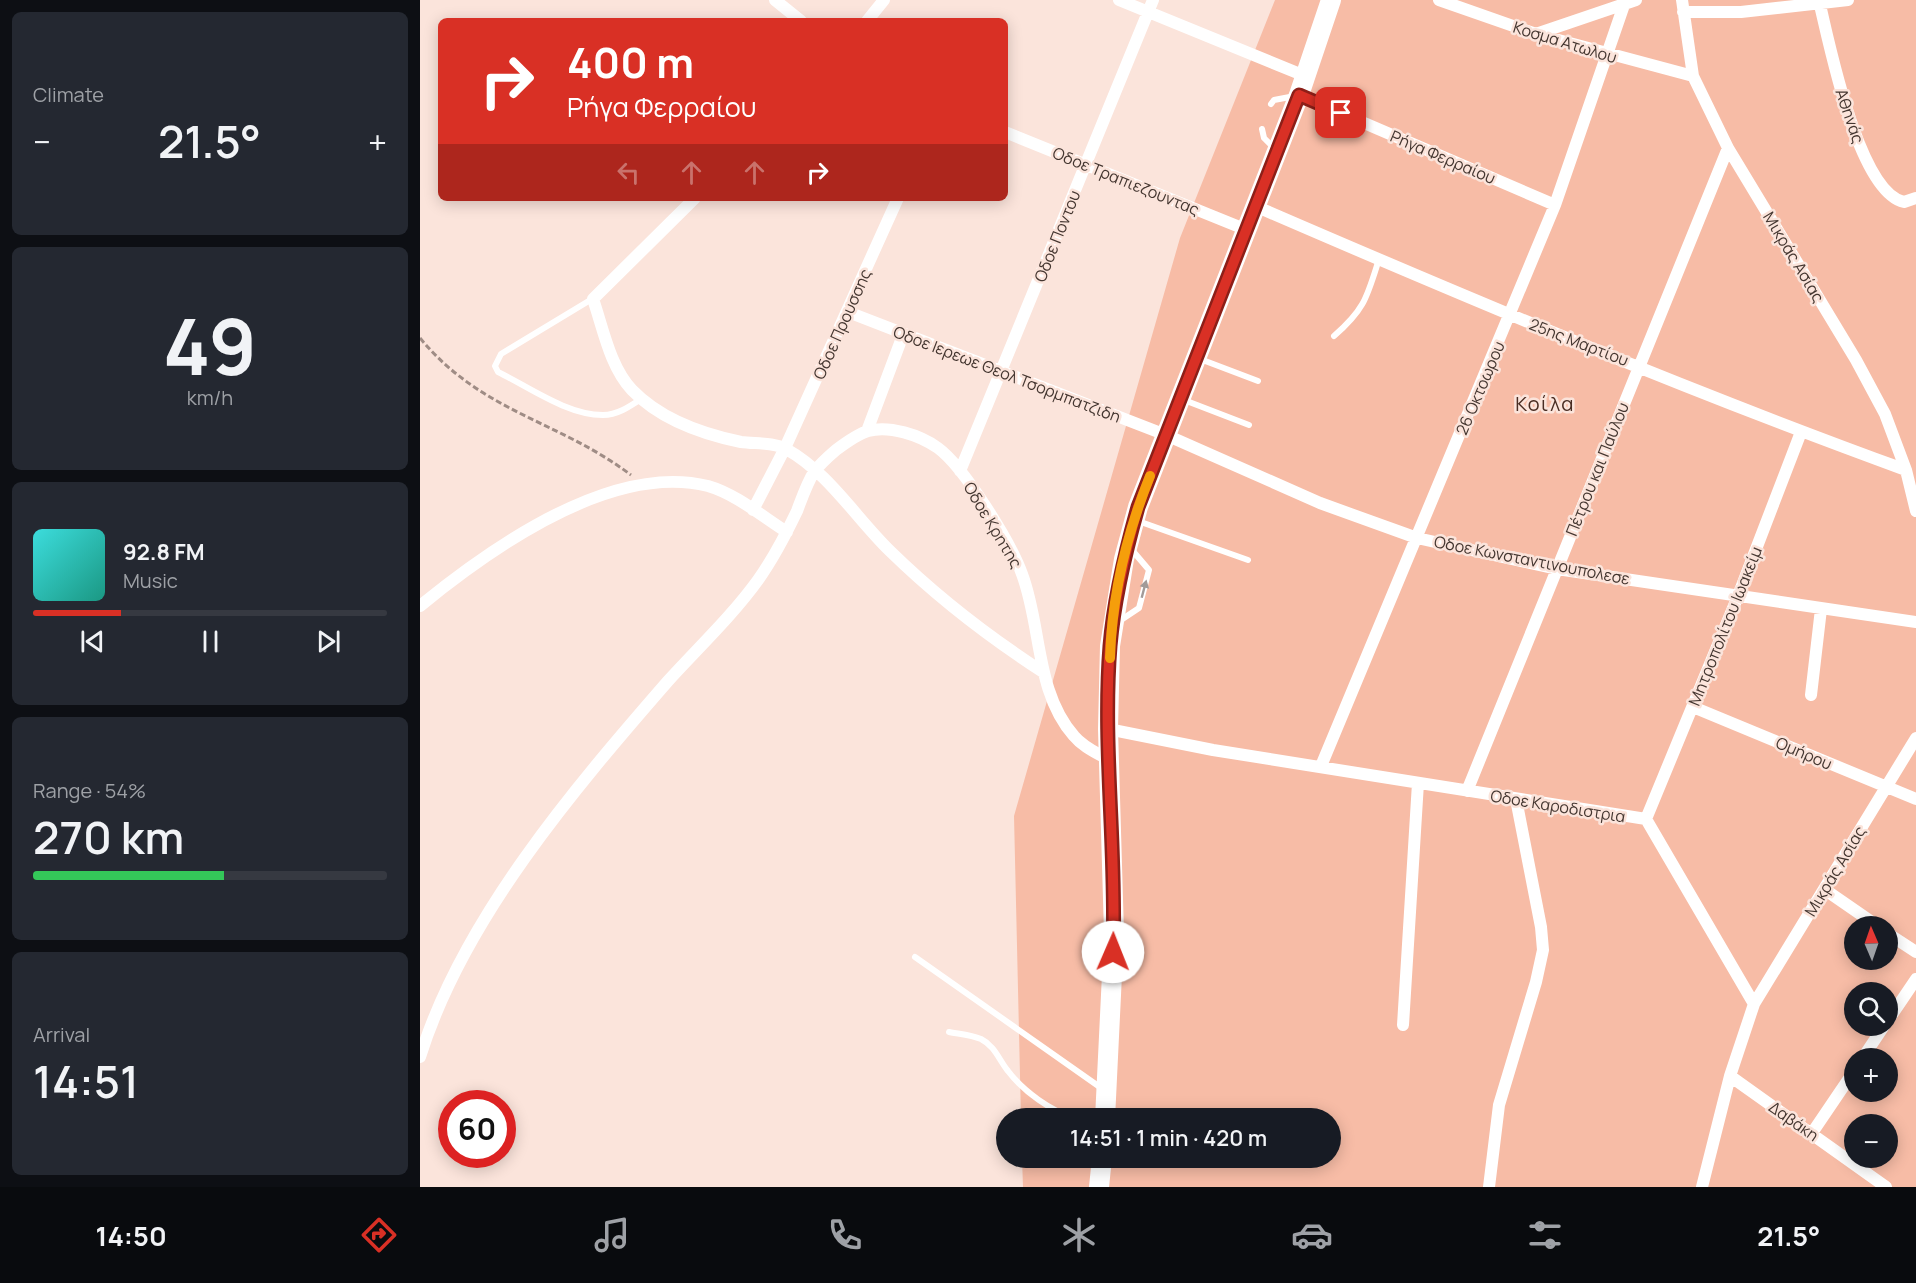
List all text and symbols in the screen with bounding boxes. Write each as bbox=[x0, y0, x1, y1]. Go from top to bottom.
street label: Κοσμα Ατωλου bbox=[1511, 16, 1619, 68]
text: 400 m bbox=[567, 33, 694, 91]
icon: right bbox=[468, 42, 546, 120]
text: Climate bbox=[33, 81, 104, 108]
street label: Αθηνάς bbox=[1830, 86, 1870, 146]
pin bbox=[1315, 87, 1366, 138]
text: Ρήγα Φερραίου bbox=[567, 88, 756, 125]
icon: arrive bbox=[1324, 96, 1357, 129]
text: 21.5° bbox=[158, 110, 261, 172]
text: − bbox=[33, 119, 51, 164]
text: + bbox=[368, 119, 387, 164]
street label: Ρήγα Φερραίου bbox=[1387, 125, 1499, 189]
street label: Oδοε Τραπιεζουντας bbox=[1049, 142, 1203, 220]
icon: left bbox=[612, 156, 645, 189]
icon: ahead bbox=[675, 156, 708, 189]
icon: ahead bbox=[738, 156, 771, 189]
icon: right bbox=[801, 156, 834, 189]
street label: Oδοε Ποντου bbox=[1029, 187, 1085, 285]
street label: Μικράς Ασίας bbox=[1758, 208, 1830, 307]
street label: Oδοε Προυσσης bbox=[808, 265, 876, 383]
text: 49 bbox=[163, 292, 257, 398]
street label: 25ης Μαρτίου bbox=[1526, 313, 1632, 371]
street label: Oδοε Ιερεωε Θεολ Τσορμπατζιδη bbox=[890, 320, 1124, 428]
street label: 26 Οκτοωρου bbox=[1450, 338, 1510, 438]
text: km/h bbox=[187, 384, 233, 411]
district label: Κοίλα bbox=[1515, 390, 1575, 417]
street label: Πέτρου και Παύλου bbox=[1560, 399, 1634, 539]
street label: Oδοε Κρητης bbox=[959, 478, 1027, 572]
street label: Oδοε Κωνσταντινουπολεσε bbox=[1432, 530, 1632, 590]
text: 92.8 FM bbox=[123, 537, 205, 567]
street label: Μητροπολίτου Ιωακείμ bbox=[1683, 543, 1767, 709]
text: Music bbox=[123, 567, 178, 594]
one-way arrow bbox=[1140, 580, 1150, 598]
icon: previous bbox=[76, 625, 109, 658]
icon: pause bbox=[194, 625, 227, 658]
icon: next bbox=[312, 625, 345, 658]
street label: Ομήρου bbox=[1773, 731, 1835, 775]
text: Range · 54% bbox=[33, 777, 146, 804]
street label: Oδοε Καροδιστρια bbox=[1489, 784, 1627, 828]
text: 270 km bbox=[33, 806, 184, 868]
street label: Μικράς Ασίας bbox=[1799, 821, 1871, 920]
north arrow bbox=[1844, 916, 1898, 970]
map controls bbox=[1844, 916, 1898, 1168]
position arrow bbox=[1081, 920, 1145, 984]
button: search bbox=[1844, 982, 1898, 1036]
text: Arrival bbox=[33, 1021, 90, 1048]
button: + bbox=[1844, 1048, 1898, 1102]
text: 14:51 bbox=[33, 1050, 139, 1112]
speed limit sign: 60 bbox=[438, 1090, 516, 1168]
street label: Δαβάκη bbox=[1765, 1096, 1823, 1146]
button: − bbox=[1844, 1114, 1898, 1168]
text: 14:51 · 1 min · 420 m bbox=[1070, 1123, 1267, 1153]
icon: directions bbox=[358, 1214, 400, 1256]
icon: music bbox=[591, 1214, 633, 1256]
icon: phone bbox=[824, 1214, 866, 1256]
icon: climate bbox=[1058, 1214, 1100, 1256]
icon: car bbox=[1291, 1214, 1333, 1256]
icon: filters bbox=[1524, 1214, 1566, 1256]
text: 14:50 bbox=[96, 1217, 167, 1254]
text: 21.5° bbox=[1757, 1217, 1820, 1254]

